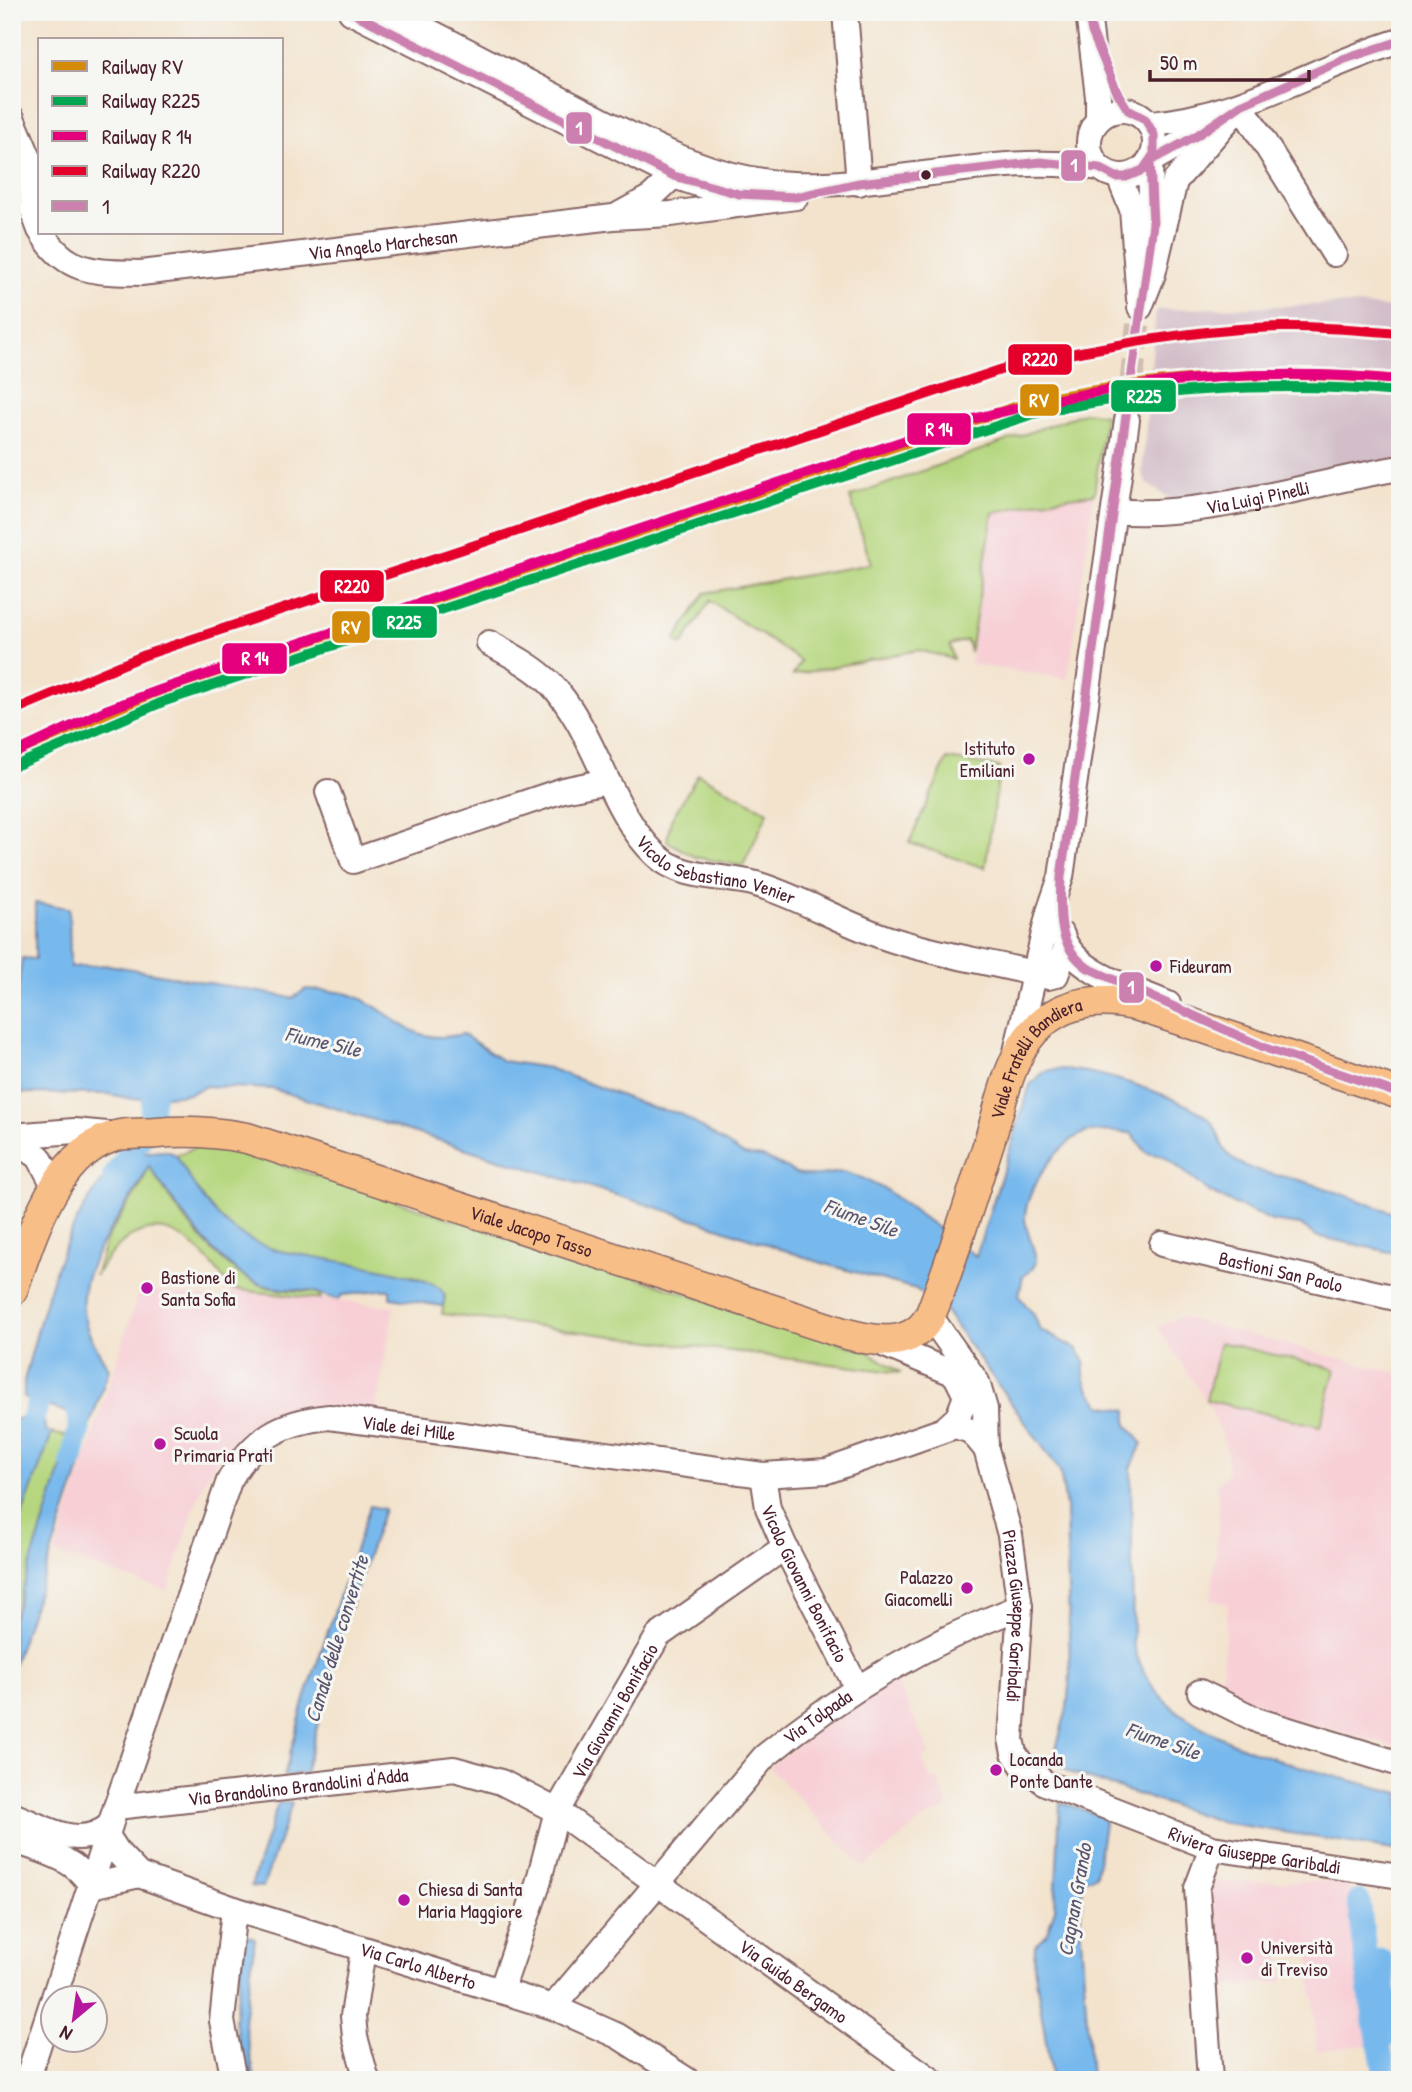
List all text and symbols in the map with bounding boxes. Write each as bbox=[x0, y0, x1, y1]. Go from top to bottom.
legend bbox=[38, 38, 284, 234]
scale bar bbox=[1150, 38, 1309, 82]
text: 50 m bbox=[1160, 48, 1197, 77]
text: Railway RV bbox=[102, 52, 183, 81]
text: Railway R225 bbox=[102, 86, 200, 115]
line badge: 1 bbox=[565, 111, 593, 145]
text: 1 bbox=[576, 115, 583, 141]
text: Railway R 14 bbox=[102, 122, 192, 151]
line badge: 1 bbox=[1060, 149, 1087, 182]
text: 1 bbox=[1071, 152, 1078, 178]
text: Railway R220 bbox=[102, 156, 200, 185]
unlabelled marker bbox=[919, 168, 933, 182]
text: 1 bbox=[102, 192, 110, 221]
street label: Via Angelo Marchesan bbox=[307, 223, 459, 266]
line badge: R220 bbox=[1007, 343, 1073, 376]
text: R220 bbox=[1023, 346, 1058, 372]
line badge: R225 bbox=[1110, 379, 1177, 413]
line badge: RV bbox=[1019, 383, 1060, 417]
text: R225 bbox=[1127, 383, 1162, 409]
text: RV bbox=[1029, 387, 1050, 413]
line badge: R 14 bbox=[906, 412, 972, 446]
text: R 14 bbox=[925, 416, 953, 442]
street label: Via Luigi Pinelli bbox=[1204, 474, 1312, 520]
line badge: R220 bbox=[319, 569, 385, 603]
text: R220 bbox=[335, 573, 370, 599]
line badge: R225 bbox=[371, 605, 438, 639]
text: R225 bbox=[387, 609, 422, 635]
line badge: RV bbox=[331, 610, 371, 644]
text: RV bbox=[341, 614, 362, 640]
line badge: R 14 bbox=[221, 642, 288, 675]
text: R 14 bbox=[241, 645, 269, 671]
place label: Istituto Emiliani bbox=[960, 735, 1015, 783]
marker: Istituto Emiliani bbox=[1021, 751, 1037, 767]
street label: Vicolo Sebastiano Venier bbox=[630, 829, 801, 911]
place label: Fideuram bbox=[1169, 953, 1232, 979]
marker: Fideuram bbox=[1148, 958, 1164, 974]
line badge: 1 bbox=[1118, 971, 1145, 1004]
text: 1 bbox=[1128, 974, 1135, 1000]
street label: Viale Fratelli Bandiera bbox=[983, 991, 1085, 1122]
water label: Fiume Sile bbox=[282, 1019, 365, 1065]
water label: Fiume Sile bbox=[820, 1191, 904, 1245]
street label: Viale Jacopo Tasso bbox=[466, 1199, 596, 1263]
street label: Bastioni San Paolo bbox=[1216, 1245, 1346, 1298]
place label: Bastione di Santa Sofia bbox=[161, 1264, 236, 1312]
marker: Bastione di Santa Sofia bbox=[139, 1280, 155, 1296]
street label: Viale dei Mille bbox=[360, 1409, 458, 1447]
place label: Scuola Primaria Prati bbox=[174, 1420, 273, 1468]
marker: Scuola Primaria Prati bbox=[152, 1436, 168, 1452]
street label: Vicolo Giovanni Bonifacio bbox=[755, 1500, 855, 1667]
street label: Piazza Giuseppe Garibaldi bbox=[996, 1527, 1033, 1703]
water label: Canale delle convertite bbox=[297, 1550, 376, 1726]
place label: Palazzo Giacomelli bbox=[884, 1564, 953, 1612]
marker: Palazzo Giacomelli bbox=[959, 1580, 975, 1596]
street label: Via Giovanni Bonifacio bbox=[565, 1638, 664, 1784]
street label: Via Tolpada bbox=[777, 1683, 857, 1750]
water label: Fiume Sile bbox=[1122, 1714, 1206, 1767]
place label: Locanda Ponte Dante bbox=[1010, 1746, 1093, 1794]
street label: Via Brandolino Brandolini d'Adda bbox=[186, 1761, 410, 1812]
marker: Locanda Ponte Dante bbox=[988, 1762, 1004, 1778]
street label: Riviera Giuseppe Garibaldi bbox=[1165, 1819, 1343, 1880]
water label: Cagnan Grando bbox=[1050, 1840, 1099, 1958]
place label: Chiesa di Santa Maria Maggiore bbox=[418, 1876, 523, 1924]
marker: Chiesa di Santa Maria Maggiore bbox=[396, 1892, 412, 1908]
street label: Via Guido Bergamo bbox=[734, 1933, 853, 2029]
place label: Università di Treviso bbox=[1261, 1934, 1333, 1982]
street label: Via Carlo Alberto bbox=[356, 1935, 479, 1996]
marker: Università di Treviso bbox=[1239, 1950, 1255, 1966]
north arrow bbox=[38, 1983, 108, 2054]
text: N bbox=[55, 2020, 76, 2048]

